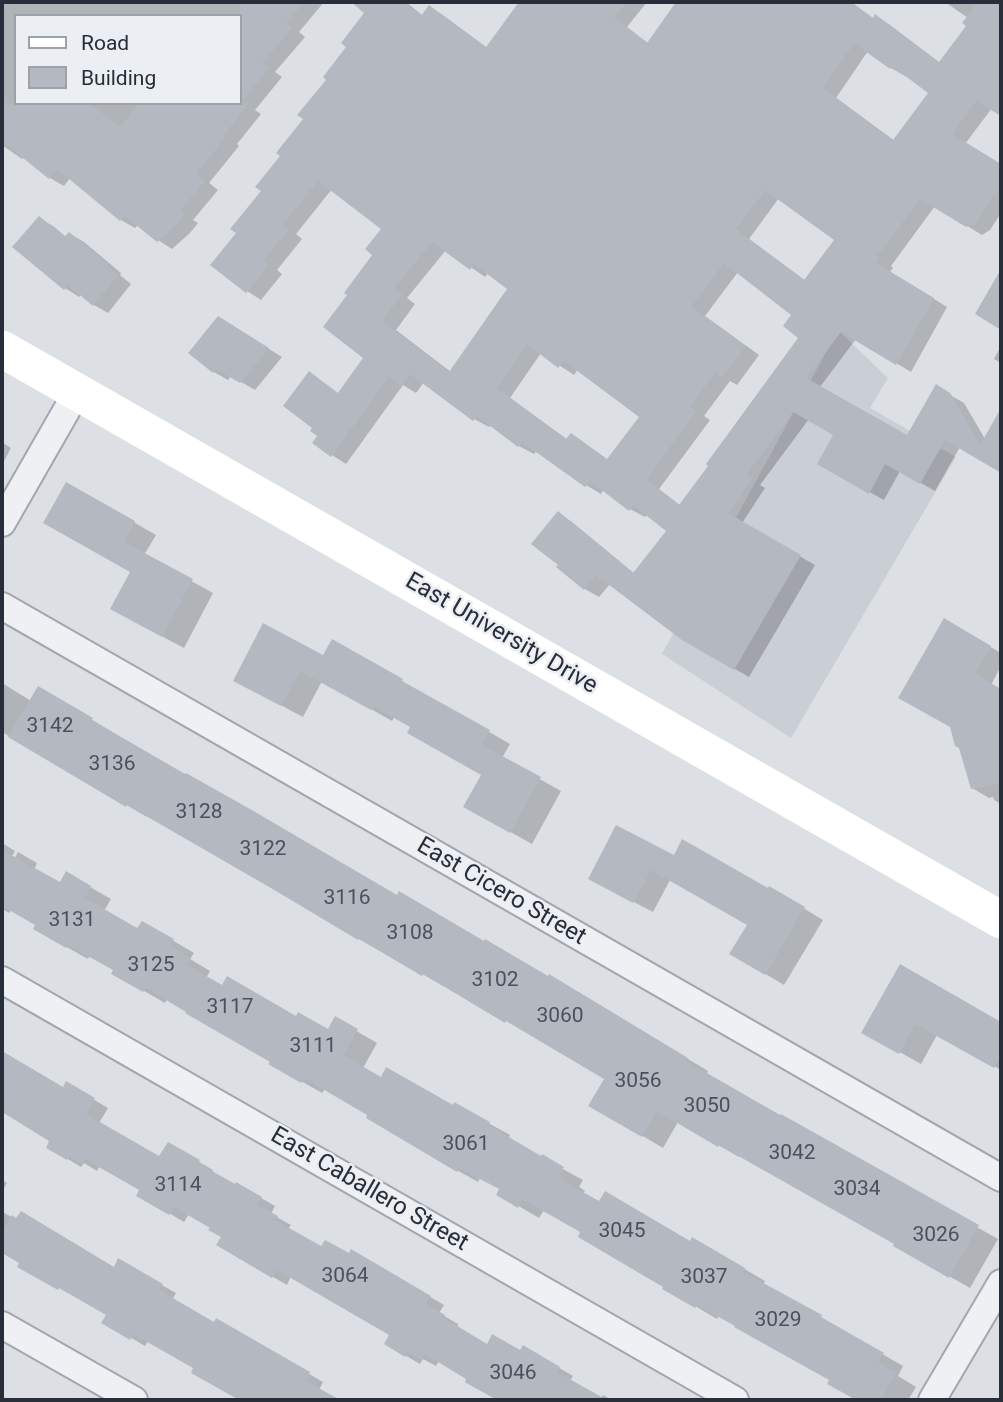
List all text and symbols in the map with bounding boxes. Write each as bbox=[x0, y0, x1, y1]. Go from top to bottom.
legend bbox=[14, 14, 242, 105]
text: Road bbox=[81, 31, 129, 55]
text: Building bbox=[81, 66, 156, 90]
street label: East University Drive bbox=[400, 567, 602, 701]
house number: 3142 bbox=[26, 714, 74, 740]
house number: 3136 bbox=[88, 752, 136, 778]
house number: 3128 bbox=[175, 800, 223, 826]
street label: East Cicero Street bbox=[411, 832, 591, 952]
house number: 3122 bbox=[239, 837, 287, 863]
house number: 3116 bbox=[323, 886, 371, 912]
house number: 3131 bbox=[48, 908, 96, 934]
house number: 3108 bbox=[386, 921, 434, 947]
house number: 3125 bbox=[127, 953, 175, 979]
house number: 3102 bbox=[471, 968, 519, 994]
house number: 3117 bbox=[206, 995, 254, 1021]
house number: 3060 bbox=[536, 1004, 584, 1030]
house number: 3111 bbox=[289, 1034, 337, 1060]
house number: 3056 bbox=[614, 1069, 662, 1095]
house number: 3050 bbox=[683, 1094, 731, 1120]
street label: East Caballero Street bbox=[265, 1122, 473, 1258]
house number: 3061 bbox=[442, 1132, 490, 1158]
house number: 3042 bbox=[768, 1141, 816, 1167]
house number: 3114 bbox=[154, 1173, 202, 1199]
house number: 3034 bbox=[833, 1177, 881, 1203]
house number: 3045 bbox=[598, 1219, 646, 1245]
house number: 3026 bbox=[912, 1223, 960, 1249]
house number: 3064 bbox=[321, 1264, 369, 1290]
house number: 3037 bbox=[680, 1265, 728, 1291]
house number: 3029 bbox=[754, 1308, 802, 1334]
house number: 3046 bbox=[489, 1361, 537, 1387]

